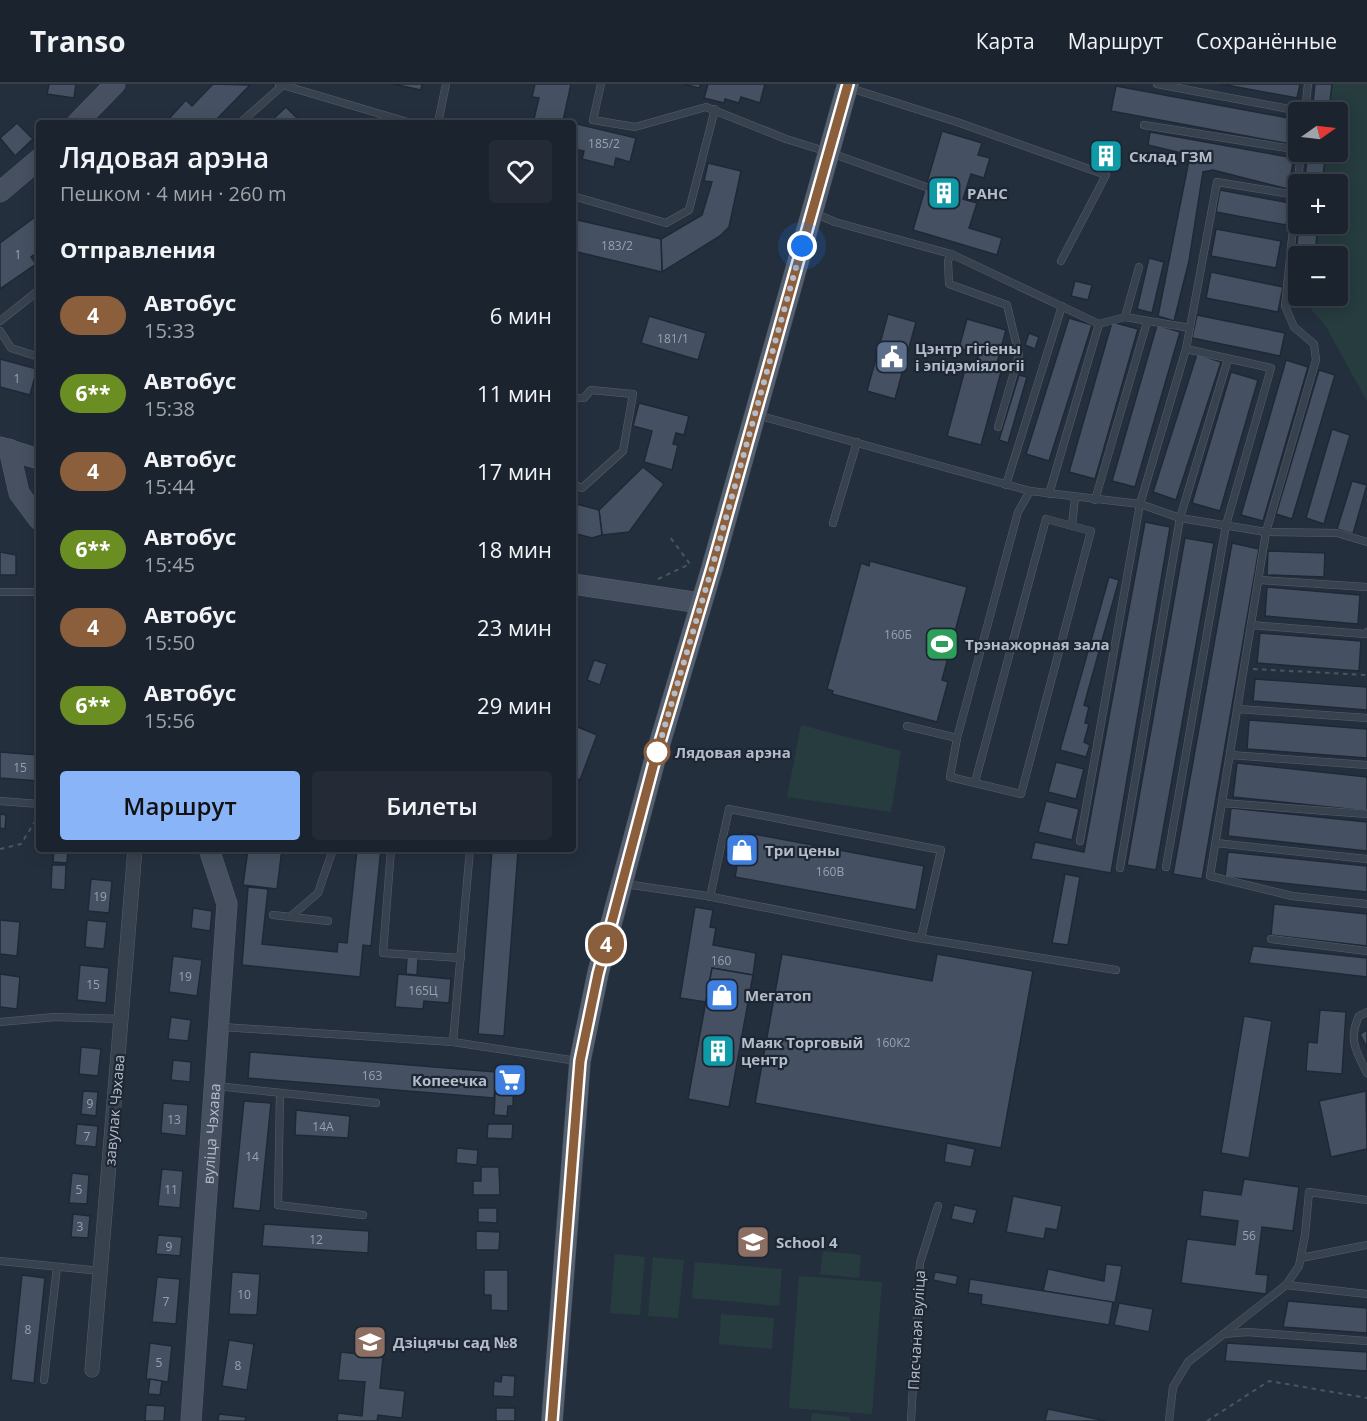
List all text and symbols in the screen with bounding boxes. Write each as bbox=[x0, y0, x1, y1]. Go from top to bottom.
text: Transo bbox=[30, 22, 126, 60]
text: Карта bbox=[976, 27, 1035, 55]
text: Маршрут bbox=[1068, 27, 1163, 55]
text: Сохранённые bbox=[1196, 27, 1337, 55]
north arrow bbox=[1288, 102, 1348, 162]
map controls bbox=[1288, 102, 1348, 306]
house number: 185/2 bbox=[588, 135, 620, 152]
text: Лядовая арэна bbox=[60, 138, 269, 176]
building icon: Склад ГЗМ bbox=[1088, 138, 1124, 174]
button: heart bbox=[489, 140, 552, 203]
place label: Склад ГЗМ bbox=[1129, 146, 1213, 166]
button: + bbox=[1288, 174, 1348, 234]
building icon: РАНС bbox=[926, 175, 962, 211]
text: Пешком · 4 мин · 260 m bbox=[60, 180, 287, 207]
place label: РАНС bbox=[967, 183, 1008, 203]
your location bbox=[787, 231, 817, 261]
text: Отправления bbox=[60, 234, 216, 264]
house number: 183/2 bbox=[601, 237, 633, 254]
house number: 1 bbox=[15, 246, 21, 263]
button: − bbox=[1288, 246, 1348, 306]
text: Автобус bbox=[144, 287, 236, 317]
text: 6 мин bbox=[490, 300, 552, 330]
text: 4 bbox=[87, 301, 99, 329]
text: 15:33 bbox=[144, 317, 195, 344]
house number: 181/1 bbox=[657, 330, 689, 347]
place label: Цэнтр гігіены і эпідэміялогіі bbox=[915, 338, 1025, 375]
public building icon: Цэнтр гігіены і эпідэміялогіі bbox=[874, 339, 910, 375]
text: Автобус bbox=[144, 365, 236, 395]
house number: 1 bbox=[14, 370, 20, 387]
text: 11 мин bbox=[477, 378, 552, 408]
text: 6** bbox=[76, 379, 110, 407]
text: 15:38 bbox=[144, 395, 195, 422]
text: Автобус bbox=[144, 443, 236, 473]
text: 17 мин bbox=[477, 456, 552, 486]
text: 4 bbox=[87, 457, 99, 485]
text: 15:44 bbox=[144, 473, 195, 500]
text: Автобус bbox=[144, 521, 236, 551]
text: 18 мин bbox=[477, 534, 552, 564]
text: 6** bbox=[76, 535, 110, 563]
text: 15:45 bbox=[144, 551, 195, 578]
text: Автобус bbox=[144, 599, 236, 629]
text: 23 мин bbox=[477, 612, 552, 642]
text: 4 bbox=[87, 613, 99, 641]
house number: 160Б bbox=[884, 626, 912, 643]
sports icon: Трэнажорная зала bbox=[924, 626, 960, 662]
text: 15:50 bbox=[144, 629, 195, 656]
place label: Трэнажорная зала bbox=[965, 634, 1110, 654]
text: Автобус bbox=[144, 677, 236, 707]
text: 29 мин bbox=[477, 690, 552, 720]
text: 6** bbox=[76, 691, 110, 719]
text: 15:56 bbox=[144, 707, 195, 734]
marker: Лядовая арэна bbox=[644, 739, 670, 765]
place label: Лядовая арэна bbox=[675, 742, 791, 762]
house number: 15 bbox=[13, 759, 27, 776]
button: Маршрут bbox=[60, 771, 300, 840]
button: Билеты bbox=[312, 771, 552, 840]
shop icon: Три цены bbox=[724, 832, 760, 868]
place label: Три цены bbox=[765, 840, 840, 860]
house number: 160В bbox=[816, 863, 844, 880]
house number: 19 bbox=[93, 888, 107, 905]
line badge: 4 bbox=[586, 924, 626, 964]
text: 4 bbox=[600, 930, 612, 958]
house number: 160 bbox=[711, 952, 731, 969]
house number: 19 bbox=[178, 968, 192, 985]
house number: 15 bbox=[86, 976, 100, 993]
shop icon: Мегатоп bbox=[704, 977, 740, 1013]
house number: 165Ц bbox=[408, 982, 438, 999]
place label: Мегатоп bbox=[745, 985, 812, 1005]
place label: Маяк Торговый центр bbox=[741, 1032, 863, 1069]
building icon: Маяк Торговый центр bbox=[700, 1033, 736, 1069]
house number: 160К2 bbox=[876, 1034, 911, 1051]
street label: завулак Чэхава bbox=[99, 1054, 129, 1166]
supermarket icon: Копеечка bbox=[492, 1062, 528, 1098]
house number: 163 bbox=[362, 1067, 382, 1084]
place label: Копеечка bbox=[412, 1070, 487, 1090]
street label: вуліца Чэхава bbox=[198, 1083, 224, 1185]
house number: 9 bbox=[87, 1095, 94, 1112]
house number: 13 bbox=[167, 1111, 181, 1128]
house number: 14А bbox=[312, 1118, 334, 1135]
house number: 7 bbox=[84, 1128, 91, 1145]
house number: 14 bbox=[245, 1148, 259, 1165]
house number: 5 bbox=[76, 1181, 83, 1198]
house number: 11 bbox=[164, 1181, 178, 1198]
house number: 3 bbox=[77, 1218, 84, 1235]
school or university icon: School 4 bbox=[735, 1224, 771, 1260]
house number: 56 bbox=[1242, 1227, 1256, 1244]
house number: 12 bbox=[309, 1231, 323, 1248]
place label: School 4 bbox=[776, 1232, 838, 1252]
house number: 9 bbox=[166, 1238, 173, 1255]
street label: Пясчаная вуліца bbox=[903, 1270, 929, 1390]
house number: 10 bbox=[237, 1286, 251, 1303]
house number: 7 bbox=[163, 1293, 170, 1310]
house number: 8 bbox=[25, 1321, 32, 1338]
school or university icon: Дзіцячы сад №8 bbox=[352, 1324, 388, 1360]
place label: Дзіцячы сад №8 bbox=[393, 1332, 518, 1352]
house number: 5 bbox=[156, 1354, 163, 1371]
house number: 8 bbox=[235, 1357, 242, 1374]

